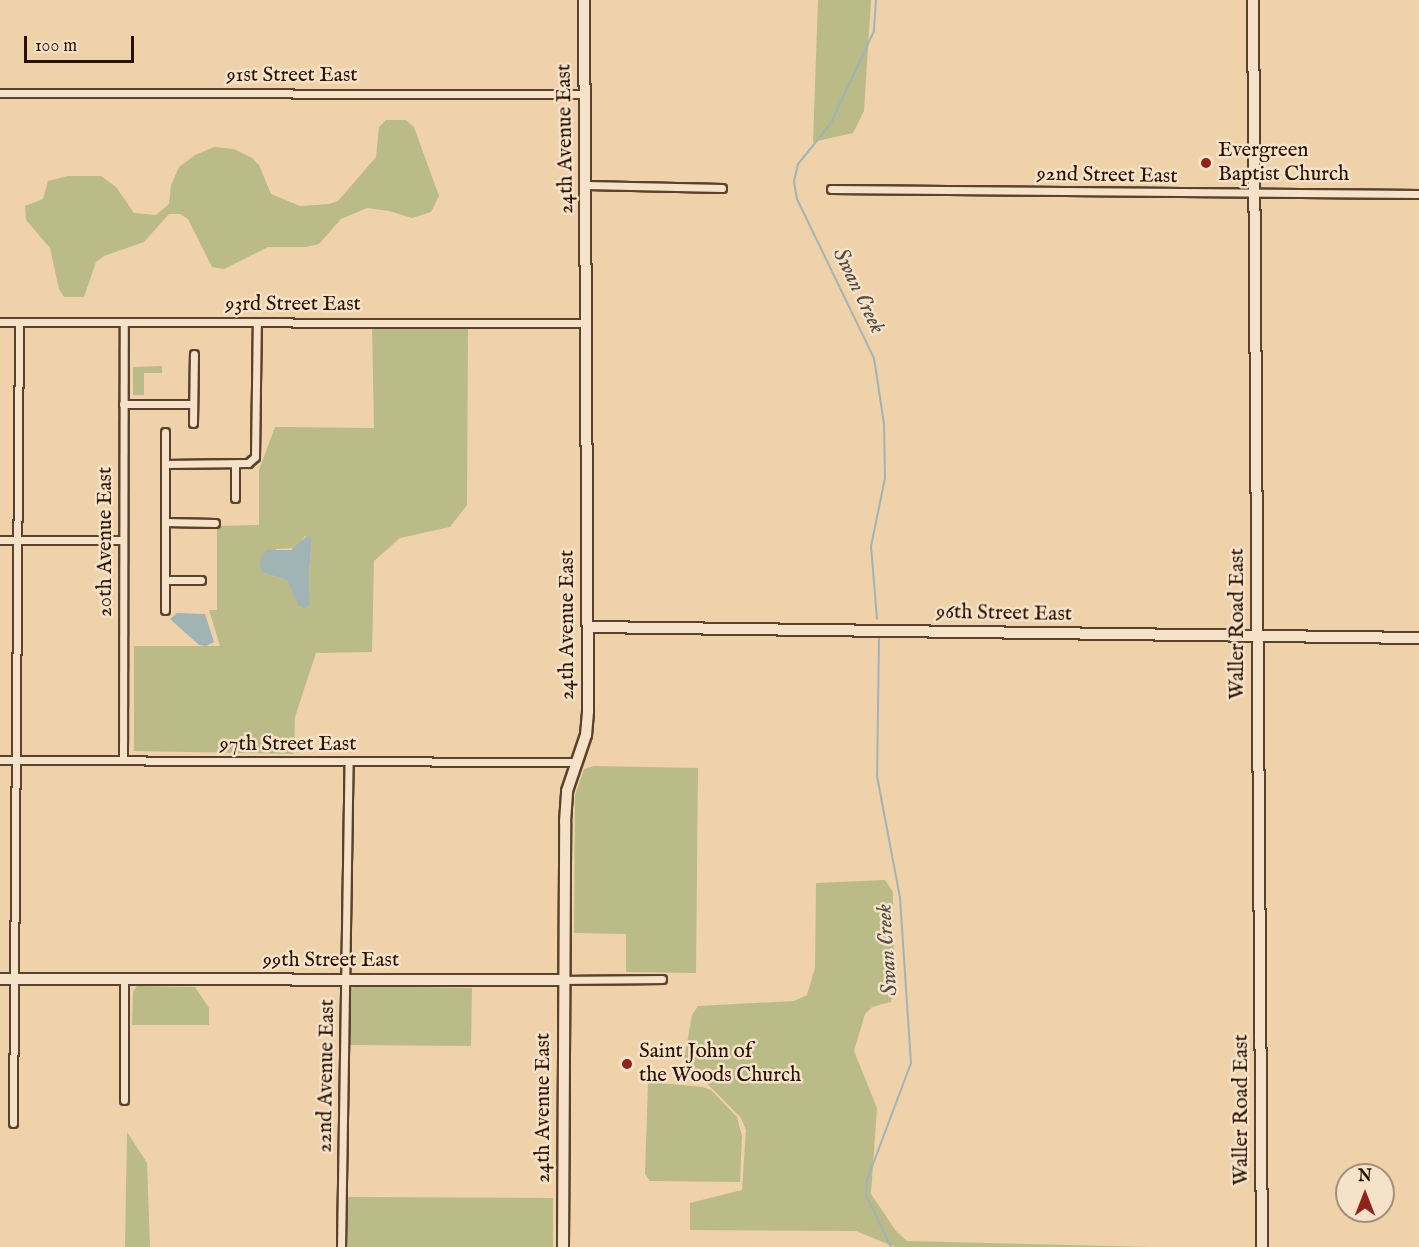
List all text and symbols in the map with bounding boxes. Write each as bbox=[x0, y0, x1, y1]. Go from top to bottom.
scale bar bbox=[27, 24, 136, 62]
text: 100 m bbox=[35, 35, 77, 58]
street label: 91st Street East bbox=[226, 63, 358, 89]
street label: 24th Avenue East bbox=[552, 64, 580, 214]
place label: Evergreen Baptist Church bbox=[1218, 138, 1349, 188]
marker: Evergreen Baptist Church bbox=[1199, 156, 1213, 170]
street label: 92nd Street East bbox=[1036, 162, 1178, 190]
water label: Swan Creek bbox=[826, 244, 890, 338]
street label: 93rd Street East bbox=[225, 292, 361, 318]
street label: 20th Avenue East bbox=[93, 467, 119, 617]
street label: Waller Road East bbox=[1225, 548, 1251, 700]
street label: 24th Avenue East bbox=[555, 550, 581, 700]
street label: 96th Street East bbox=[936, 600, 1072, 628]
street label: 97th Street East bbox=[220, 732, 356, 758]
water label: Swan Creek bbox=[872, 903, 904, 997]
street label: 99th Street East bbox=[263, 948, 399, 974]
street label: 22nd Avenue East bbox=[313, 999, 341, 1153]
street label: 24th Avenue East bbox=[531, 1033, 557, 1183]
street label: Waller Road East bbox=[1229, 1034, 1255, 1186]
place label: Saint John of the Woods Church bbox=[639, 1039, 801, 1089]
marker: Saint John of the Woods Church bbox=[620, 1057, 634, 1071]
north arrow bbox=[1335, 1163, 1395, 1223]
text: N bbox=[1358, 1167, 1372, 1187]

